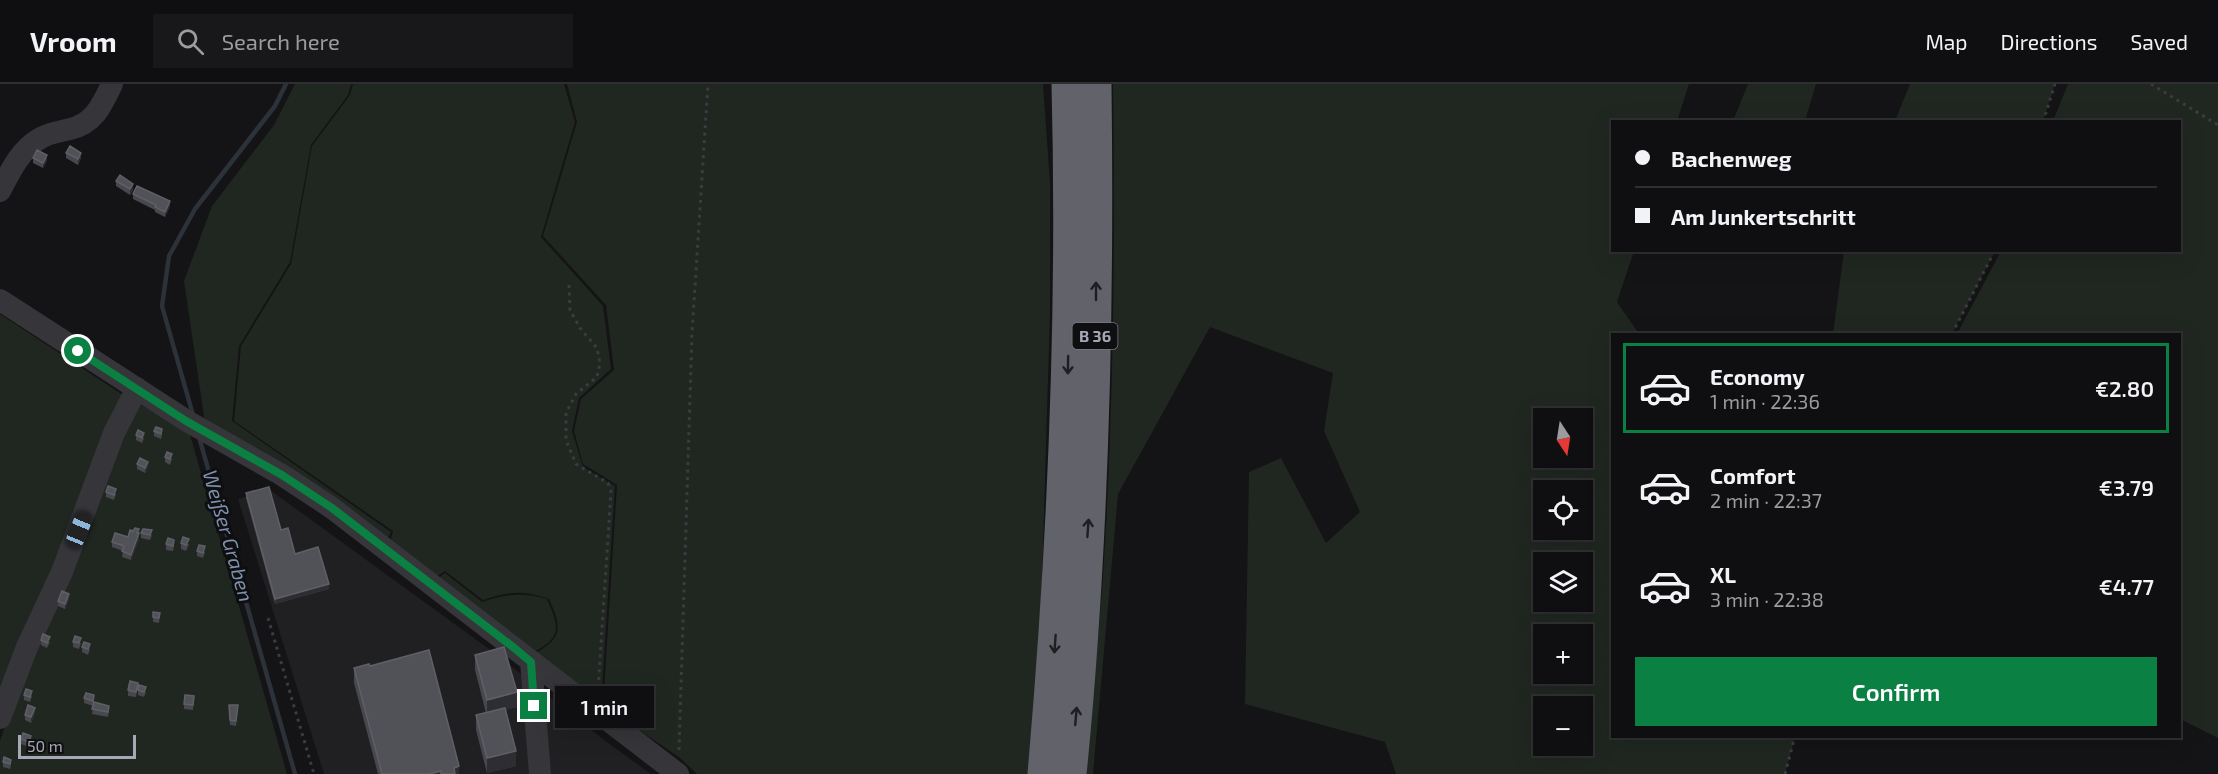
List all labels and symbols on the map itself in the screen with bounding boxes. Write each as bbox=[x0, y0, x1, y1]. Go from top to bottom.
one-way arrow bbox=[1090, 281, 1102, 301]
road number: B 36 bbox=[1072, 323, 1118, 349]
route start bbox=[64, 337, 91, 364]
one-way arrow bbox=[1062, 355, 1074, 375]
north arrow bbox=[1533, 408, 1593, 468]
water label: Weißer Graben bbox=[199, 467, 259, 604]
car bbox=[64, 510, 94, 550]
one-way arrow bbox=[1082, 518, 1093, 538]
one-way arrow bbox=[1049, 634, 1060, 654]
callout: 1 min bbox=[555, 685, 654, 727]
route end bbox=[520, 692, 547, 719]
one-way arrow bbox=[1071, 706, 1082, 726]
scale bar bbox=[18, 732, 136, 760]

